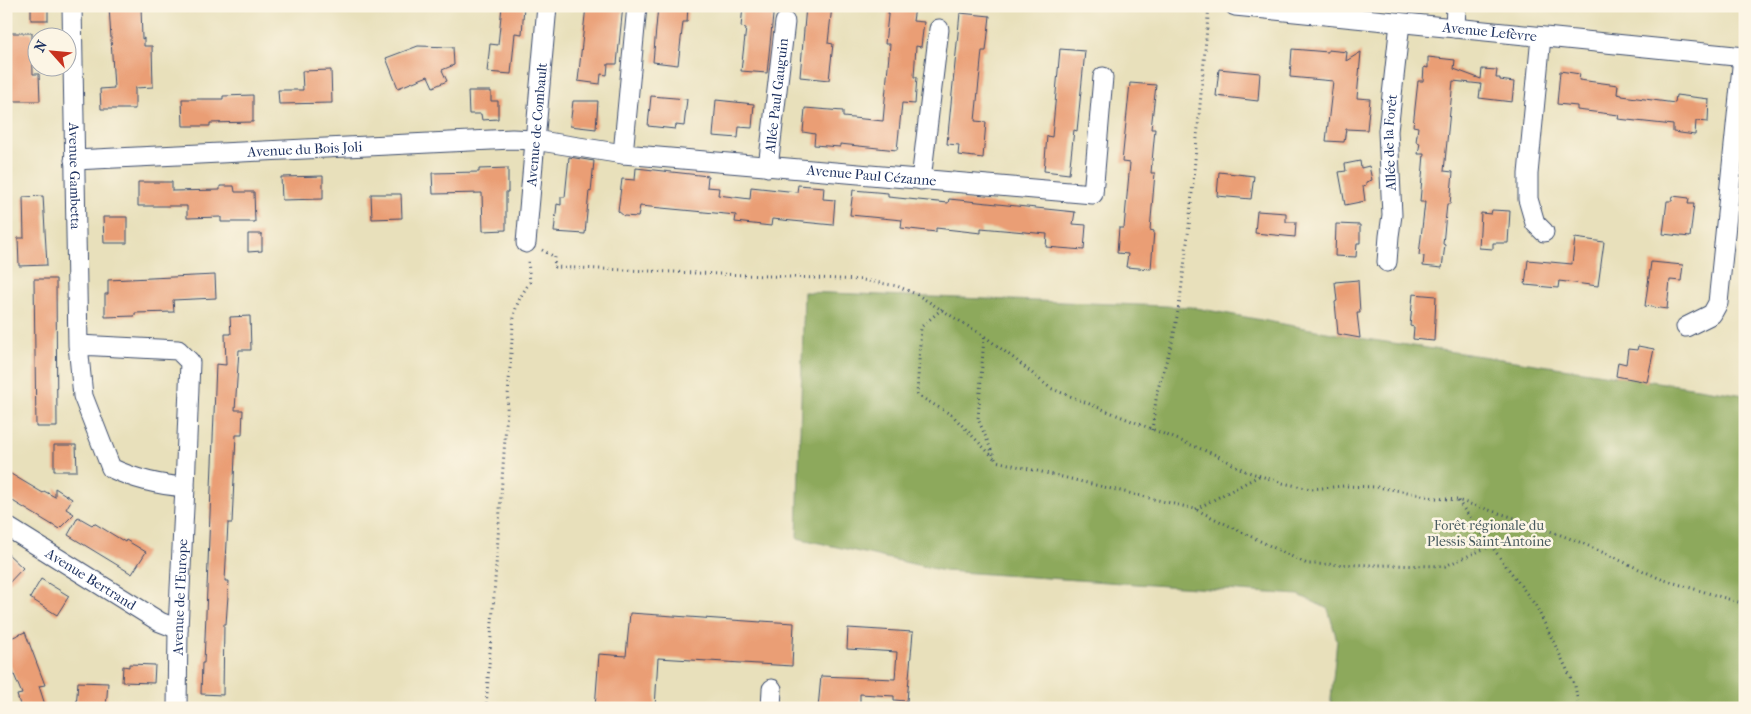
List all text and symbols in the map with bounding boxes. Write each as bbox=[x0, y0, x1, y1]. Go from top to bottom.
street label: Avenue Lefèvre bbox=[1441, 18, 1538, 45]
north arrow bbox=[28, 28, 78, 78]
text: N bbox=[31, 37, 51, 55]
street label: Allée Paul Gauguin bbox=[761, 37, 792, 155]
street label: Avenue de Combault bbox=[522, 62, 550, 188]
street label: Allée de la Forêt bbox=[1379, 93, 1401, 192]
street label: Avenue Gambetta bbox=[66, 121, 84, 230]
street label: Avenue du Bois Joli bbox=[246, 138, 363, 160]
street label: Avenue Paul Cézanne bbox=[805, 161, 937, 189]
park label: Forêt régionale du Plessis Saint-Antoine bbox=[1427, 517, 1551, 550]
street label: Avenue de l'Europe bbox=[169, 538, 191, 656]
street label: Avenue Bertrand bbox=[42, 544, 140, 614]

